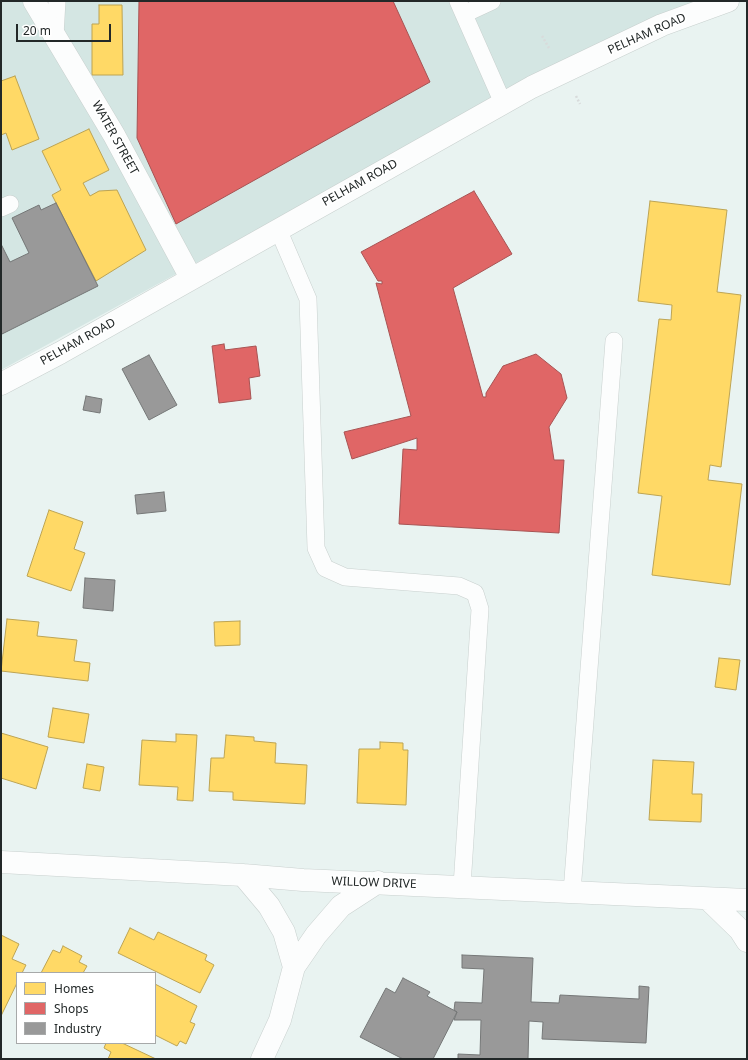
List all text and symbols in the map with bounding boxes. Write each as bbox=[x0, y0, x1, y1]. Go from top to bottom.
street label: PELHAM ROAD bbox=[606, 10, 688, 58]
scale bar bbox=[18, 16, 113, 42]
text: 20 m bbox=[23, 22, 51, 39]
street label: WATER STREET bbox=[89, 99, 141, 177]
street label: PELHAM ROAD bbox=[320, 156, 400, 210]
street label: PELHAM ROAD bbox=[38, 315, 118, 369]
street label: WILLOW DRIVE bbox=[331, 874, 417, 892]
legend bbox=[16, 972, 156, 1044]
text: Homes bbox=[54, 980, 94, 997]
text: Shops bbox=[54, 1000, 88, 1017]
text: Industry bbox=[54, 1020, 101, 1037]

